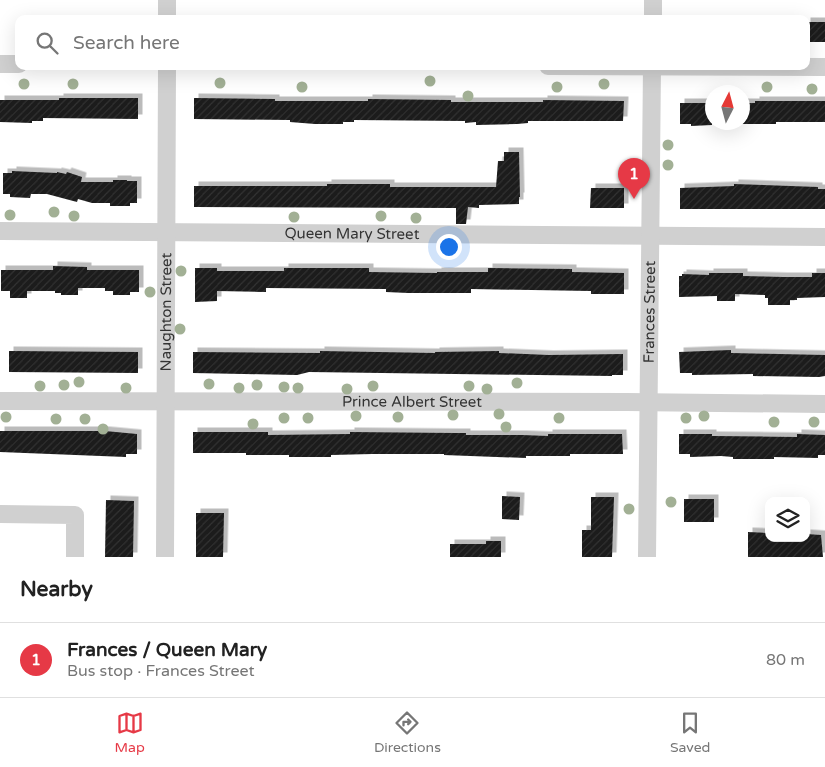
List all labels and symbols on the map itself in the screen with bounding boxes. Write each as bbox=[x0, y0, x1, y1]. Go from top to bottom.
north arrow bbox=[705, 85, 750, 130]
pin: 1 bbox=[618, 158, 650, 199]
street label: Queen Mary Street bbox=[285, 224, 420, 243]
your location bbox=[436, 234, 462, 260]
street label: Naughton Street bbox=[157, 252, 175, 371]
street label: Frances Street bbox=[640, 260, 659, 363]
street label: Prince Albert Street bbox=[342, 393, 482, 411]

